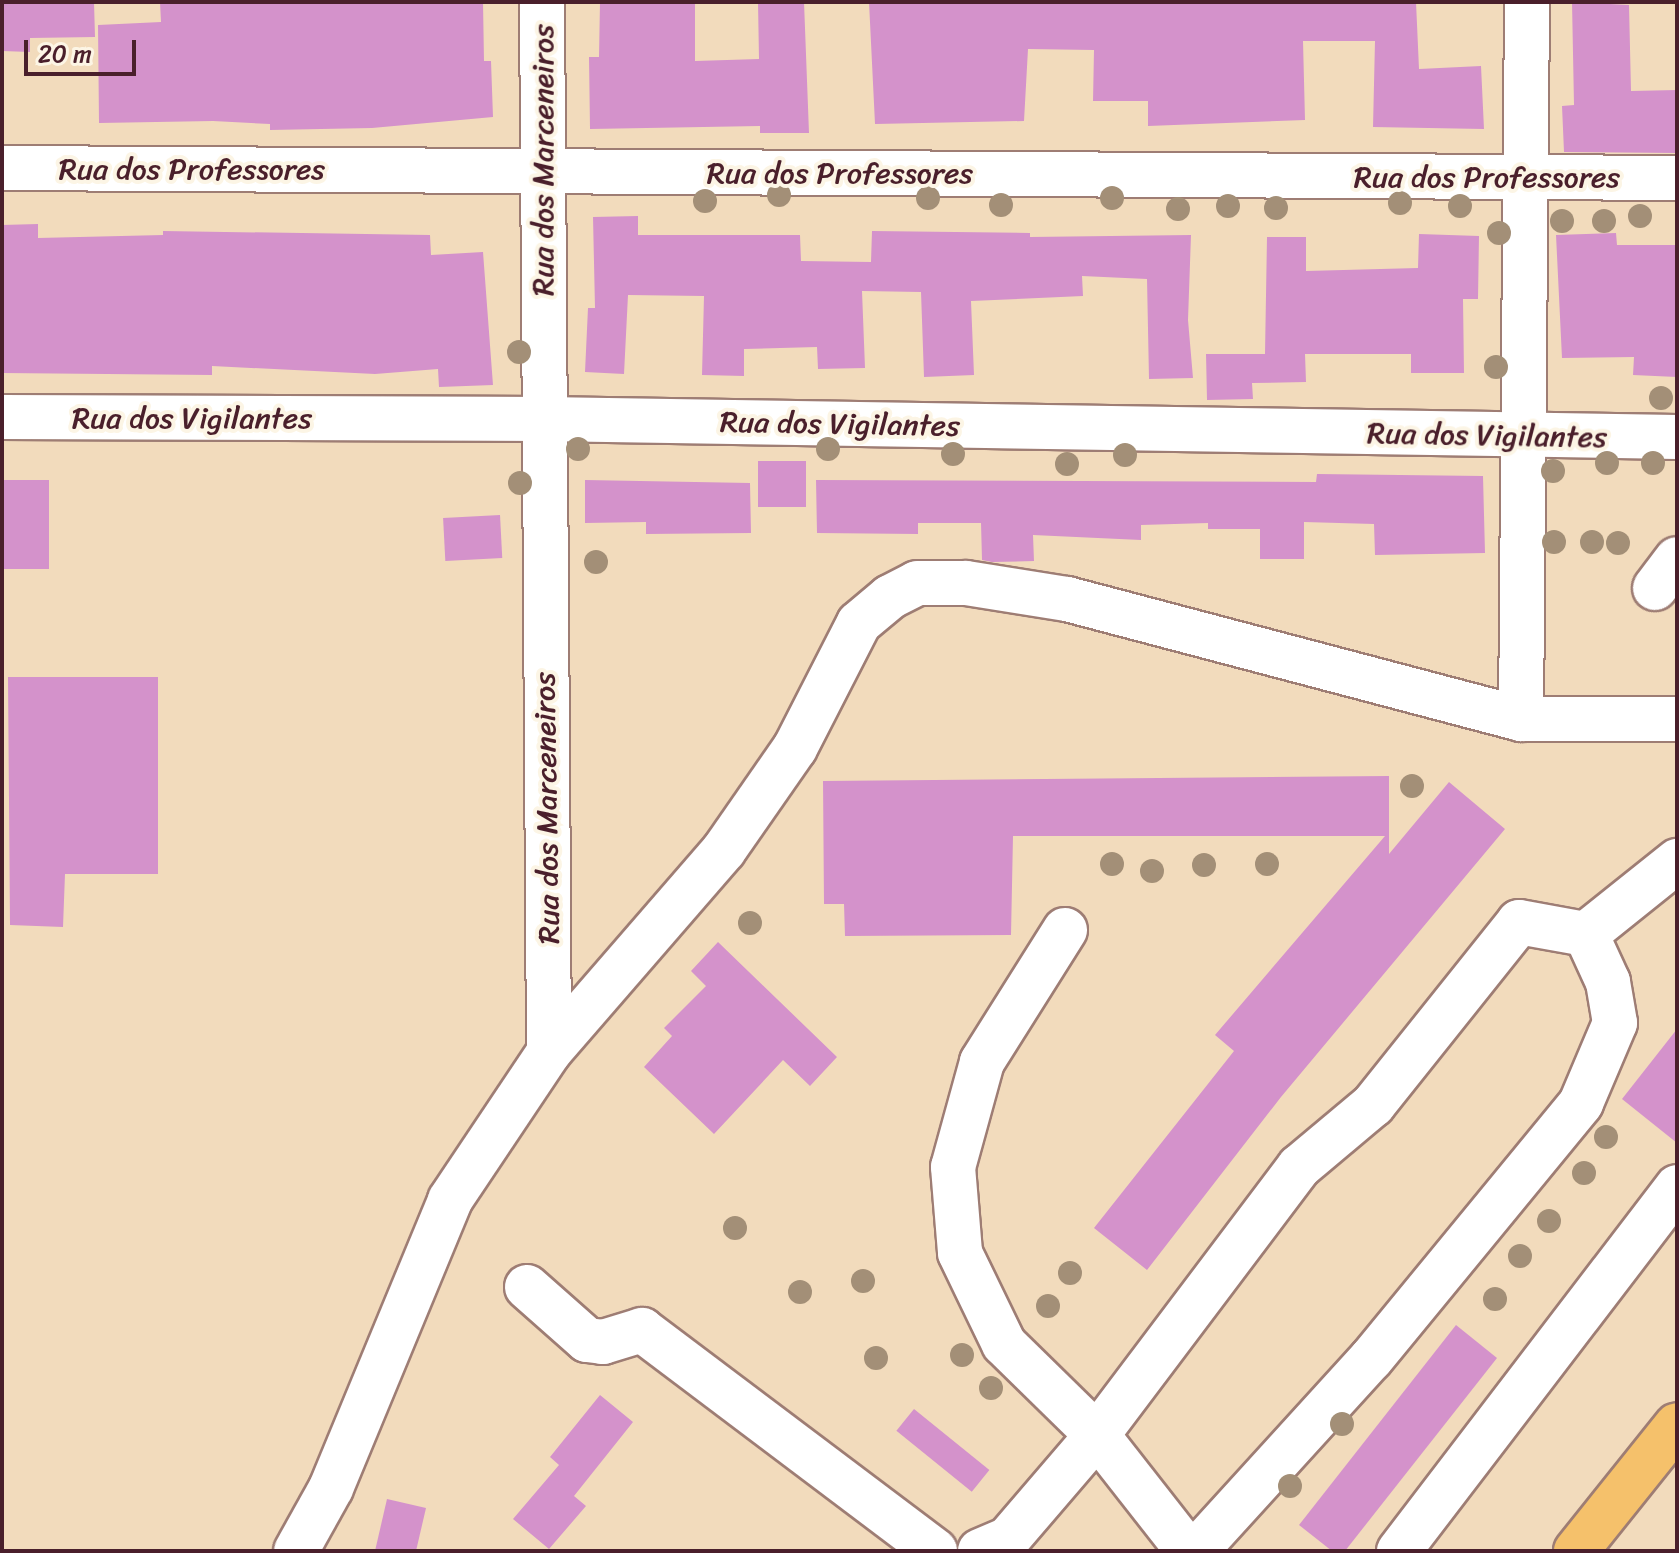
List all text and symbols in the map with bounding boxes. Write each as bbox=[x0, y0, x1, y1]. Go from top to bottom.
scale bar bbox=[28, 24, 140, 74]
street label: Rua dos Marceneiros bbox=[525, 24, 561, 296]
text: 20 m bbox=[38, 33, 92, 75]
street label: Rua dos Professores bbox=[60, 151, 324, 187]
street label: Rua dos Professores bbox=[708, 155, 972, 191]
street label: Rua dos Professores bbox=[1355, 159, 1619, 195]
street label: Rua dos Vigilantes bbox=[71, 400, 313, 436]
street label: Rua dos Vigilantes bbox=[719, 404, 961, 444]
street label: Rua dos Vigilantes bbox=[1366, 415, 1608, 455]
street label: Rua dos Marceneiros bbox=[527, 672, 567, 944]

